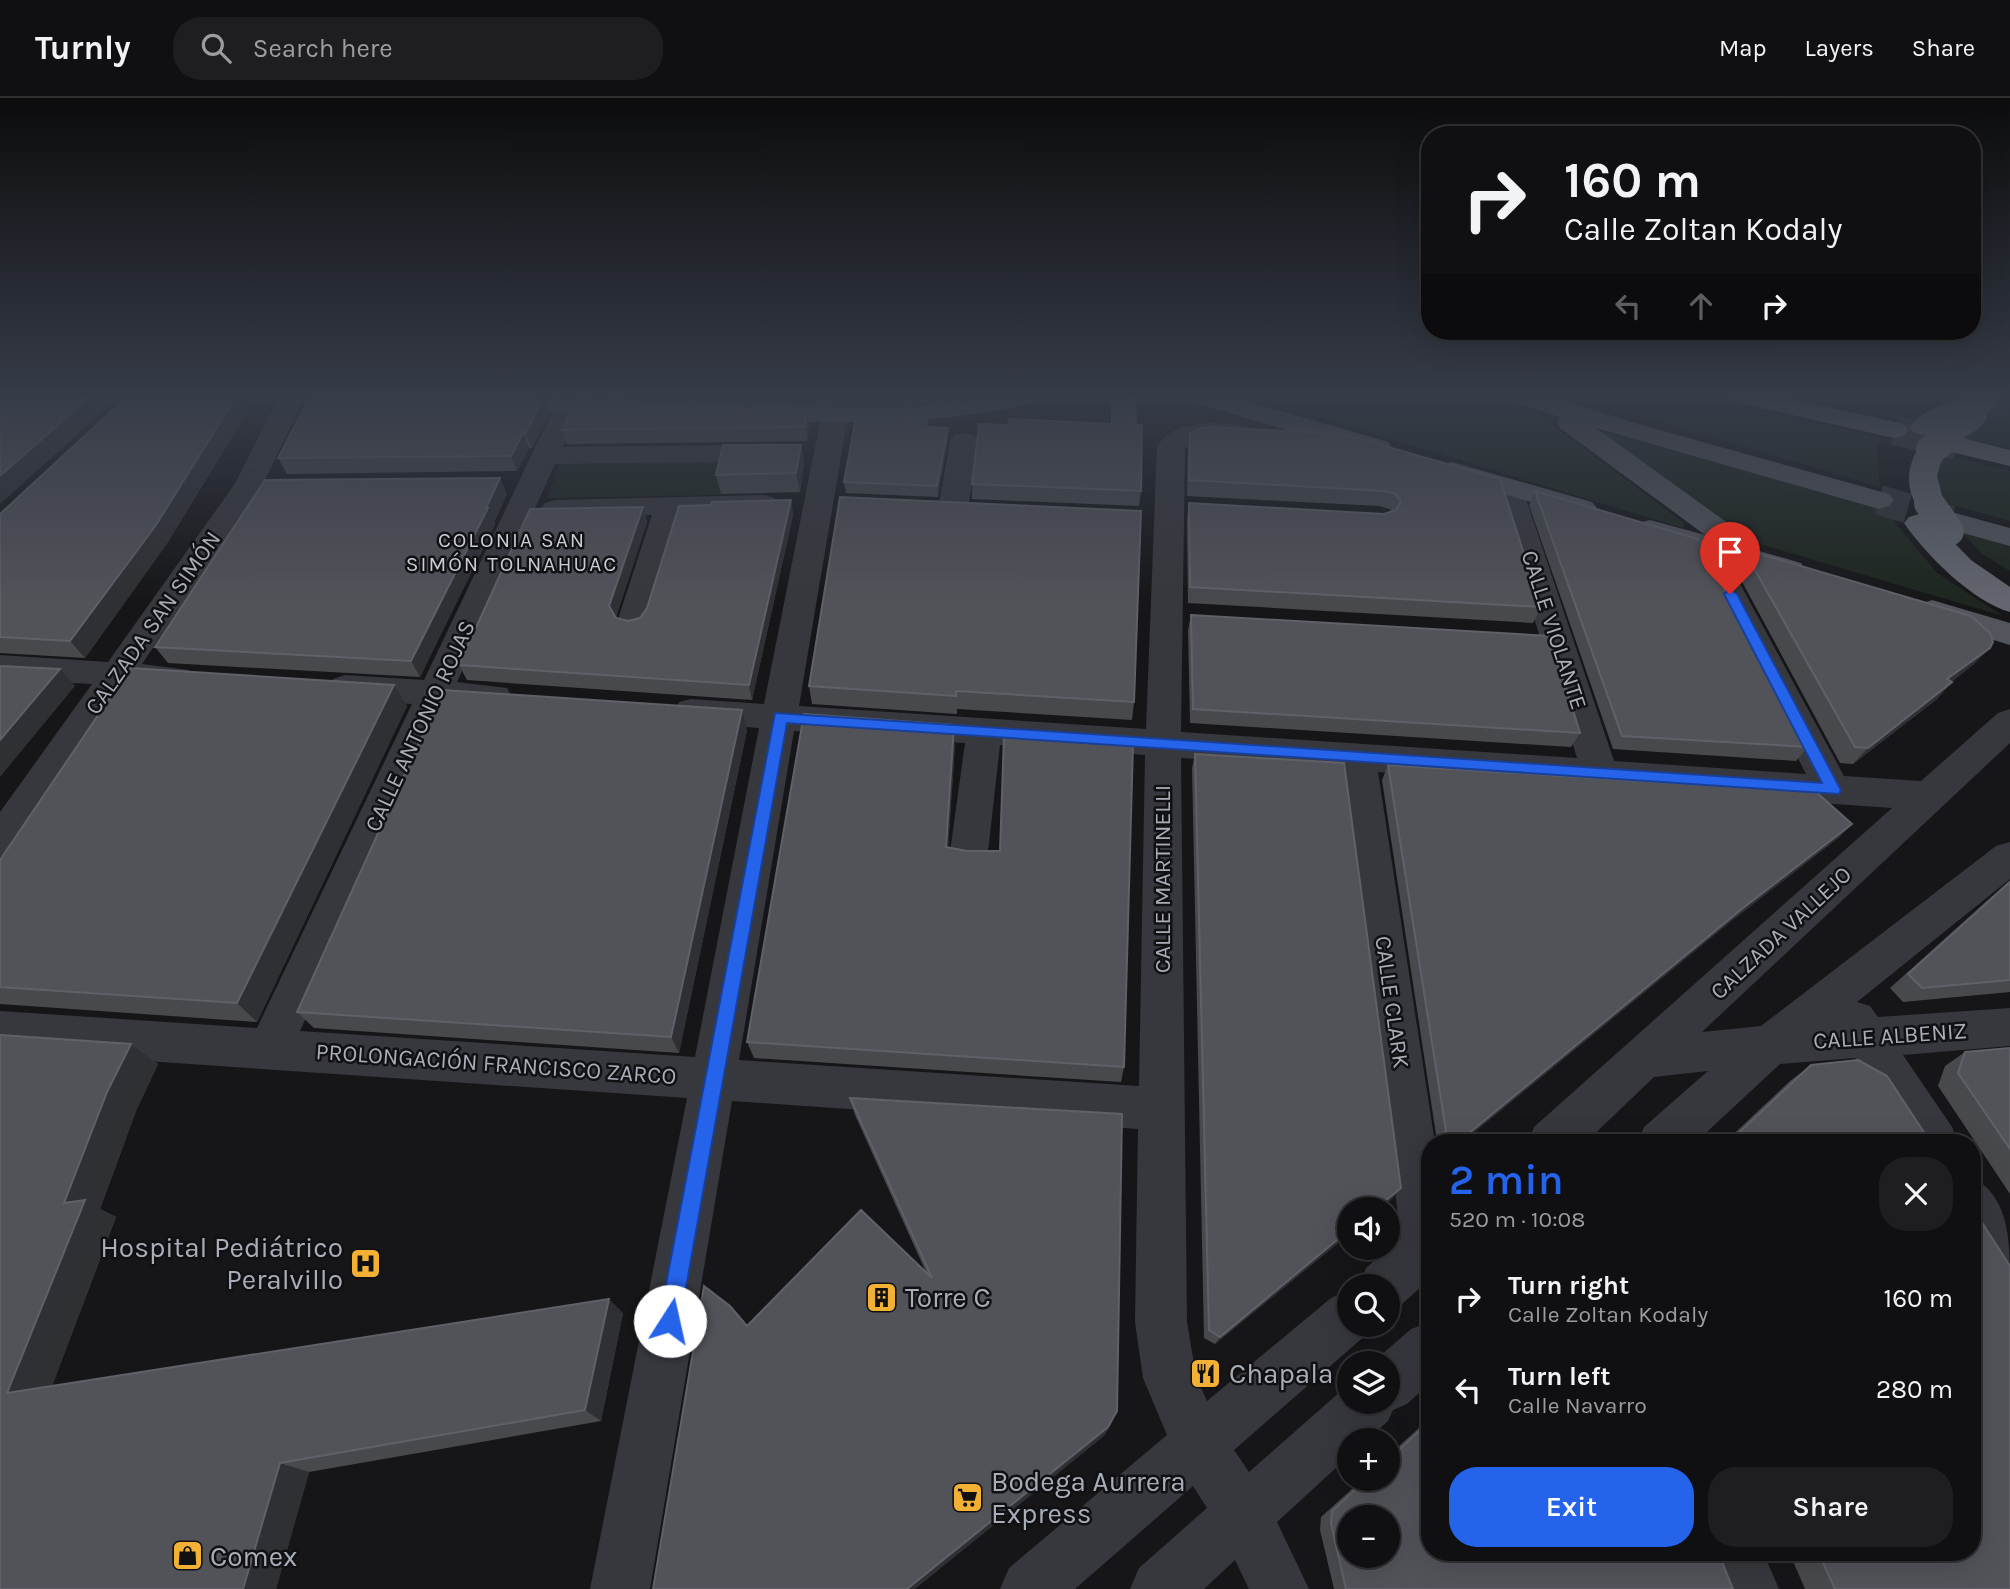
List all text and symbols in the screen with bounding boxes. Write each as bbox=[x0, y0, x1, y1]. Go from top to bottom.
search box bbox=[173, 17, 663, 80]
text: Turnly bbox=[35, 29, 131, 67]
icon: search bbox=[197, 29, 235, 67]
text: Search here bbox=[253, 33, 393, 64]
text: Map bbox=[1719, 34, 1767, 62]
text: Layers bbox=[1805, 34, 1874, 62]
text: Share bbox=[1912, 34, 1975, 62]
text: 160 m bbox=[1564, 152, 1701, 209]
icon: right bbox=[1449, 154, 1540, 245]
text: Calle Zoltan Kodaly bbox=[1564, 211, 1842, 248]
icon: left bbox=[1609, 287, 1647, 325]
icon: ahead bbox=[1682, 287, 1720, 325]
icon: right bbox=[1755, 287, 1793, 325]
pin bbox=[1700, 522, 1760, 594]
street label: CALZADA SAN SIMÓN bbox=[80, 526, 226, 720]
district label: COLONIA SAN SIMÓN TOLNAHUAC bbox=[406, 528, 618, 576]
icon: arrive bbox=[1711, 533, 1749, 571]
street label: CALLE VIOLANTE bbox=[1516, 547, 1592, 713]
street label: CALLE ANTONIO ROJAS bbox=[359, 616, 481, 836]
street label: CALLE MARTINELLI bbox=[1149, 785, 1176, 973]
street label: CALZADA VALLEJO bbox=[1705, 861, 1857, 1005]
street label: CALLE CLARK bbox=[1369, 934, 1415, 1070]
street label: CALLE ALBENIZ bbox=[1812, 1017, 1968, 1055]
street label: PROLONGACIÓN FRANCISCO ZARCO bbox=[315, 1038, 677, 1090]
text: 2 min bbox=[1449, 1155, 1564, 1205]
button: close bbox=[1879, 1157, 1953, 1231]
map controls bbox=[1337, 1197, 1400, 1568]
button: sound bbox=[1337, 1197, 1400, 1260]
text: 520 m · 10:08 bbox=[1449, 1206, 1585, 1233]
place label: Hospital Pediátrico Peralvillo bbox=[100, 1231, 343, 1296]
hospital icon: Hospital Pediátrico Peralvillo bbox=[349, 1246, 383, 1280]
text: Turn right bbox=[1508, 1270, 1629, 1301]
button: search bbox=[1337, 1274, 1400, 1337]
building icon: Torre C bbox=[865, 1280, 899, 1314]
icon: right bbox=[1449, 1280, 1487, 1318]
place label: Torre C bbox=[905, 1281, 991, 1314]
text: 160 m bbox=[1884, 1283, 1953, 1314]
position arrow bbox=[633, 1284, 707, 1358]
text: Calle Zoltan Kodaly bbox=[1508, 1301, 1708, 1328]
button: layers bbox=[1337, 1351, 1400, 1414]
restaurant icon: Chapala bbox=[1189, 1356, 1223, 1390]
place label: Chapala bbox=[1229, 1357, 1334, 1390]
text: Turn left bbox=[1508, 1361, 1610, 1392]
icon: left bbox=[1449, 1371, 1487, 1409]
text: 280 m bbox=[1876, 1374, 1953, 1405]
text: Calle Navarro bbox=[1508, 1392, 1647, 1419]
button: + bbox=[1337, 1428, 1400, 1491]
place label: Bodega Aurrera Express bbox=[991, 1465, 1186, 1530]
button: Exit bbox=[1449, 1467, 1694, 1547]
button: Share bbox=[1708, 1467, 1953, 1547]
supermarket icon: Bodega Aurrera Express bbox=[951, 1480, 985, 1514]
button: − bbox=[1337, 1505, 1400, 1568]
shop icon: Comex bbox=[170, 1539, 204, 1573]
place label: Comex bbox=[210, 1540, 297, 1573]

